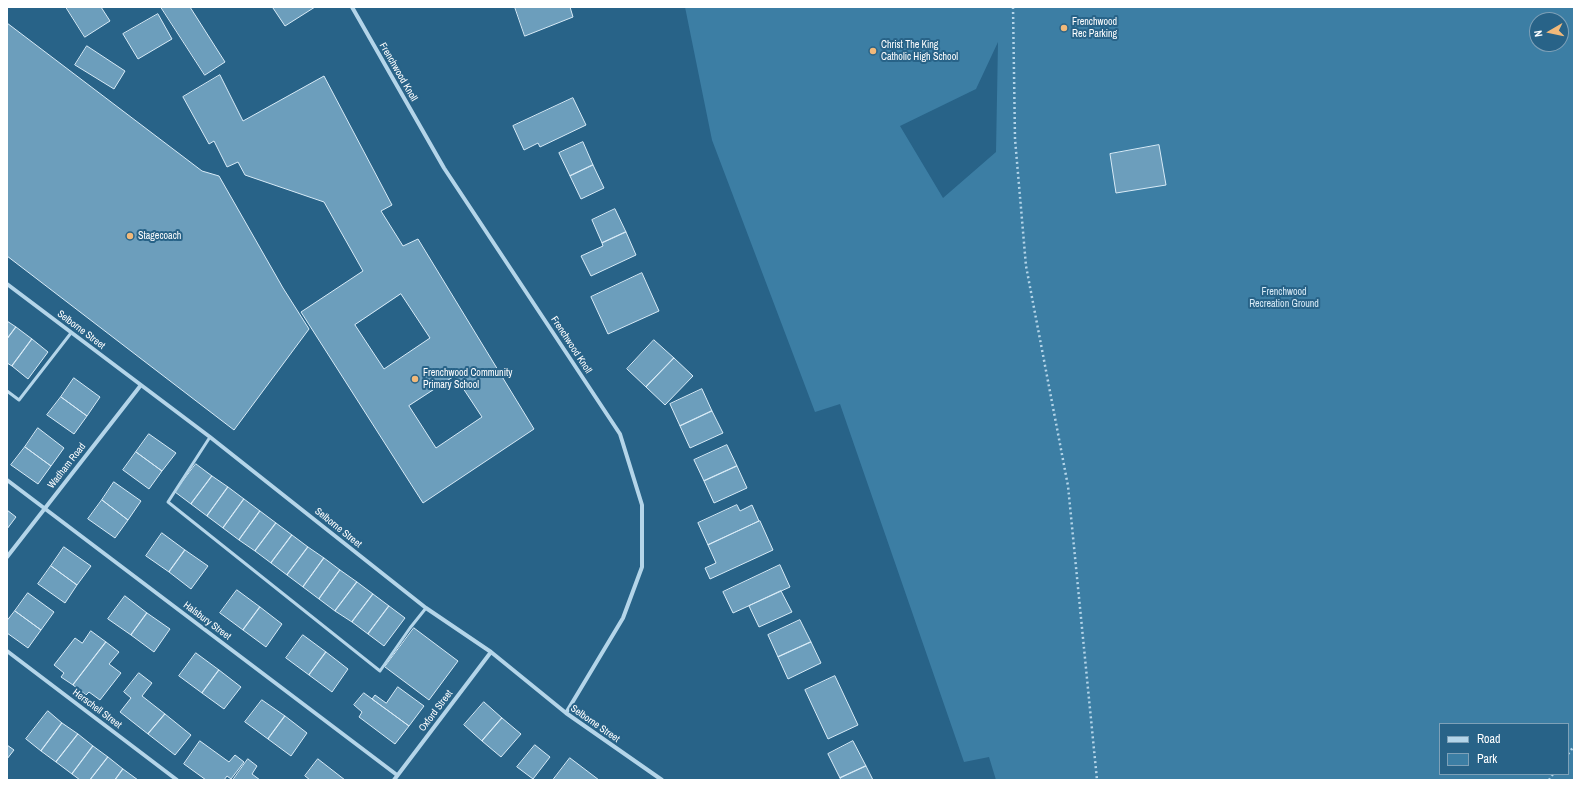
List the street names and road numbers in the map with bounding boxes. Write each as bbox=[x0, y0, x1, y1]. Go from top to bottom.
street label: Frenchwood Knoll bbox=[376, 41, 420, 103]
street label: Selborne Street bbox=[55, 308, 107, 352]
street label: Frenchwood Knoll bbox=[548, 314, 594, 376]
street label: Wadham Road bbox=[46, 441, 88, 491]
street label: Selborne Street bbox=[312, 505, 364, 551]
street label: Halsbury Street bbox=[181, 599, 233, 643]
street label: Herschell Street bbox=[70, 687, 124, 731]
street label: Oxford Street bbox=[417, 688, 455, 734]
street label: Selborne Street bbox=[568, 703, 622, 745]

